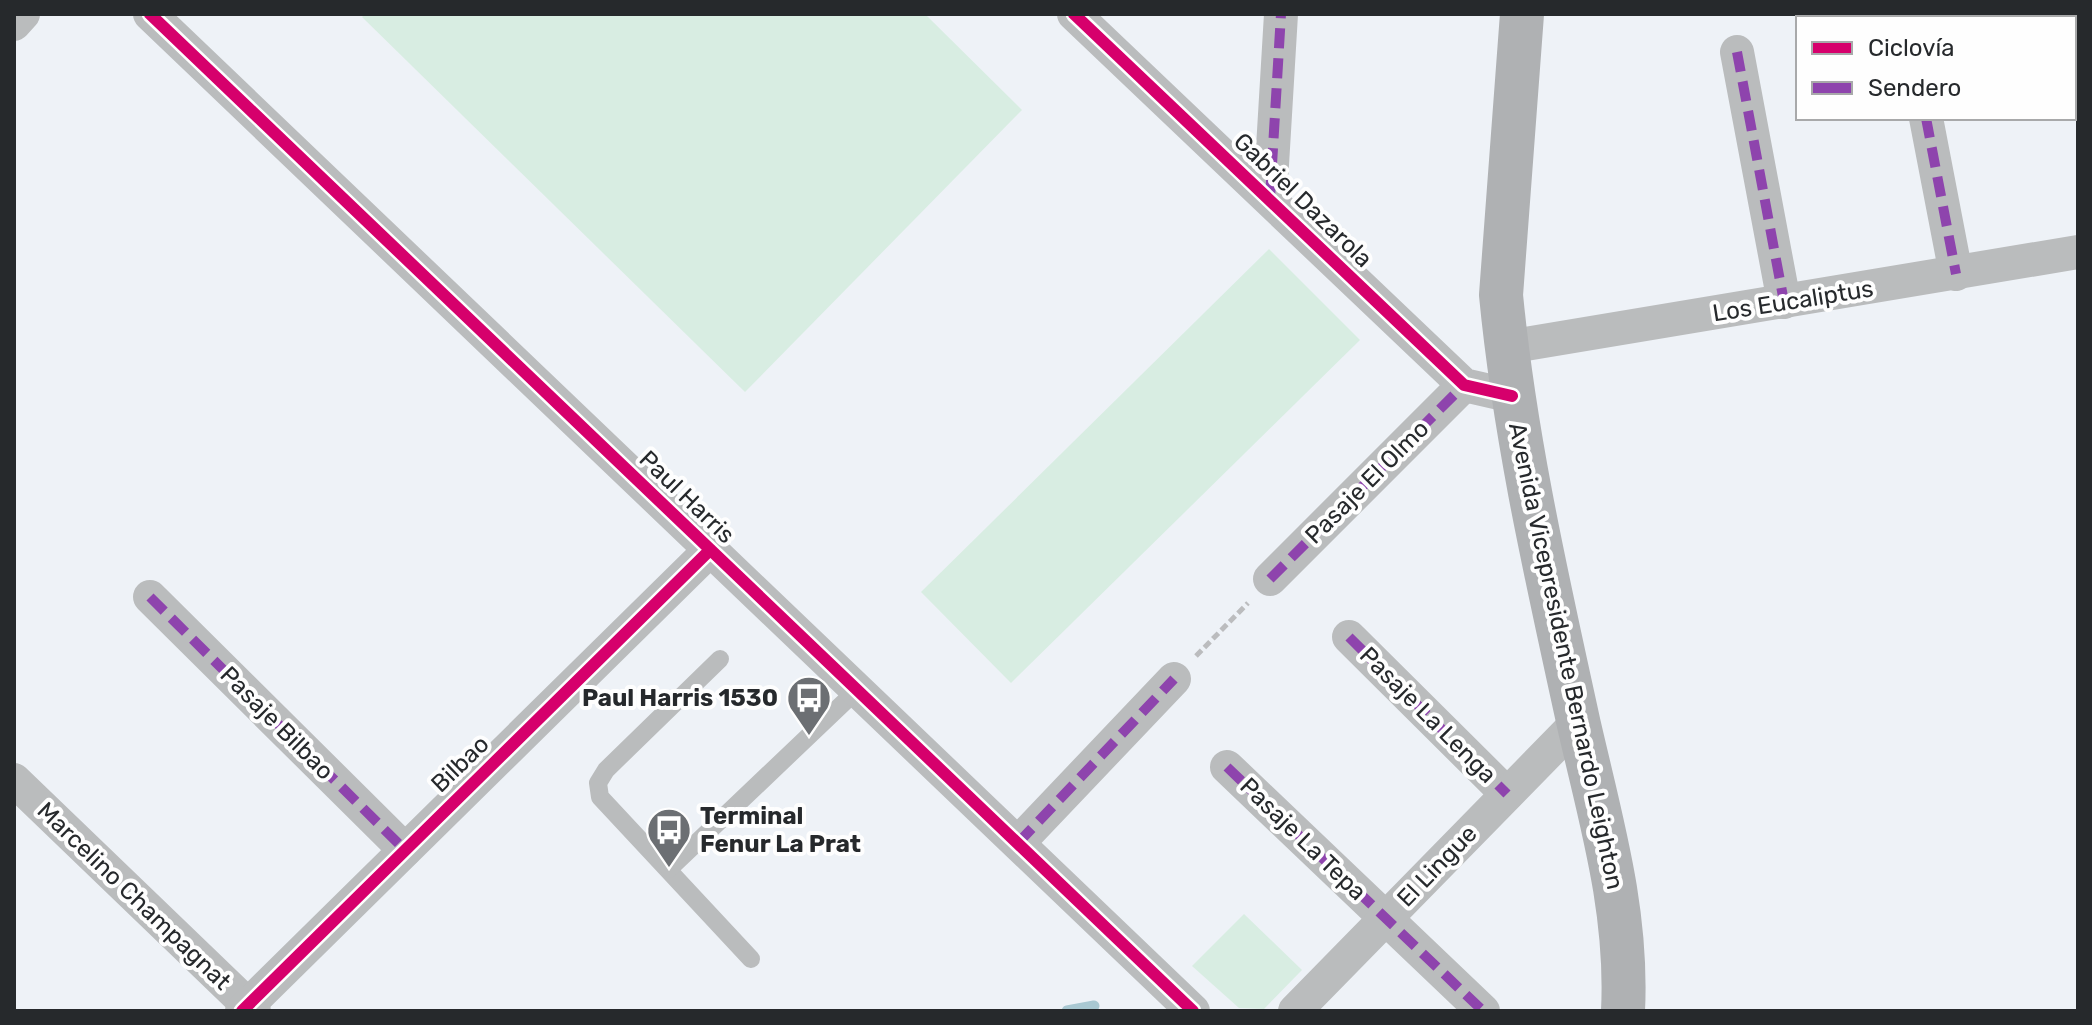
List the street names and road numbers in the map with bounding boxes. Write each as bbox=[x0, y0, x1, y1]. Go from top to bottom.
street label: Gabriel Dazarola bbox=[1228, 127, 1378, 273]
street label: Los Eucaliptus bbox=[1711, 274, 1875, 328]
street label: Pasaje El Olmo bbox=[1299, 414, 1435, 550]
street label: Avenida Vicepresidente Bernardo Leighton bbox=[1503, 420, 1629, 892]
street label: Paul Harris bbox=[634, 445, 740, 549]
street label: Pasaje La Lenga bbox=[1354, 641, 1502, 789]
street label: Pasaje Bilbao bbox=[215, 661, 339, 785]
street label: Bilbao bbox=[425, 730, 495, 798]
street label: Pasaje La Tepa bbox=[1234, 772, 1372, 906]
street label: Marcelino Champagnat bbox=[32, 796, 236, 996]
street label: El Lingue bbox=[1391, 819, 1483, 913]

